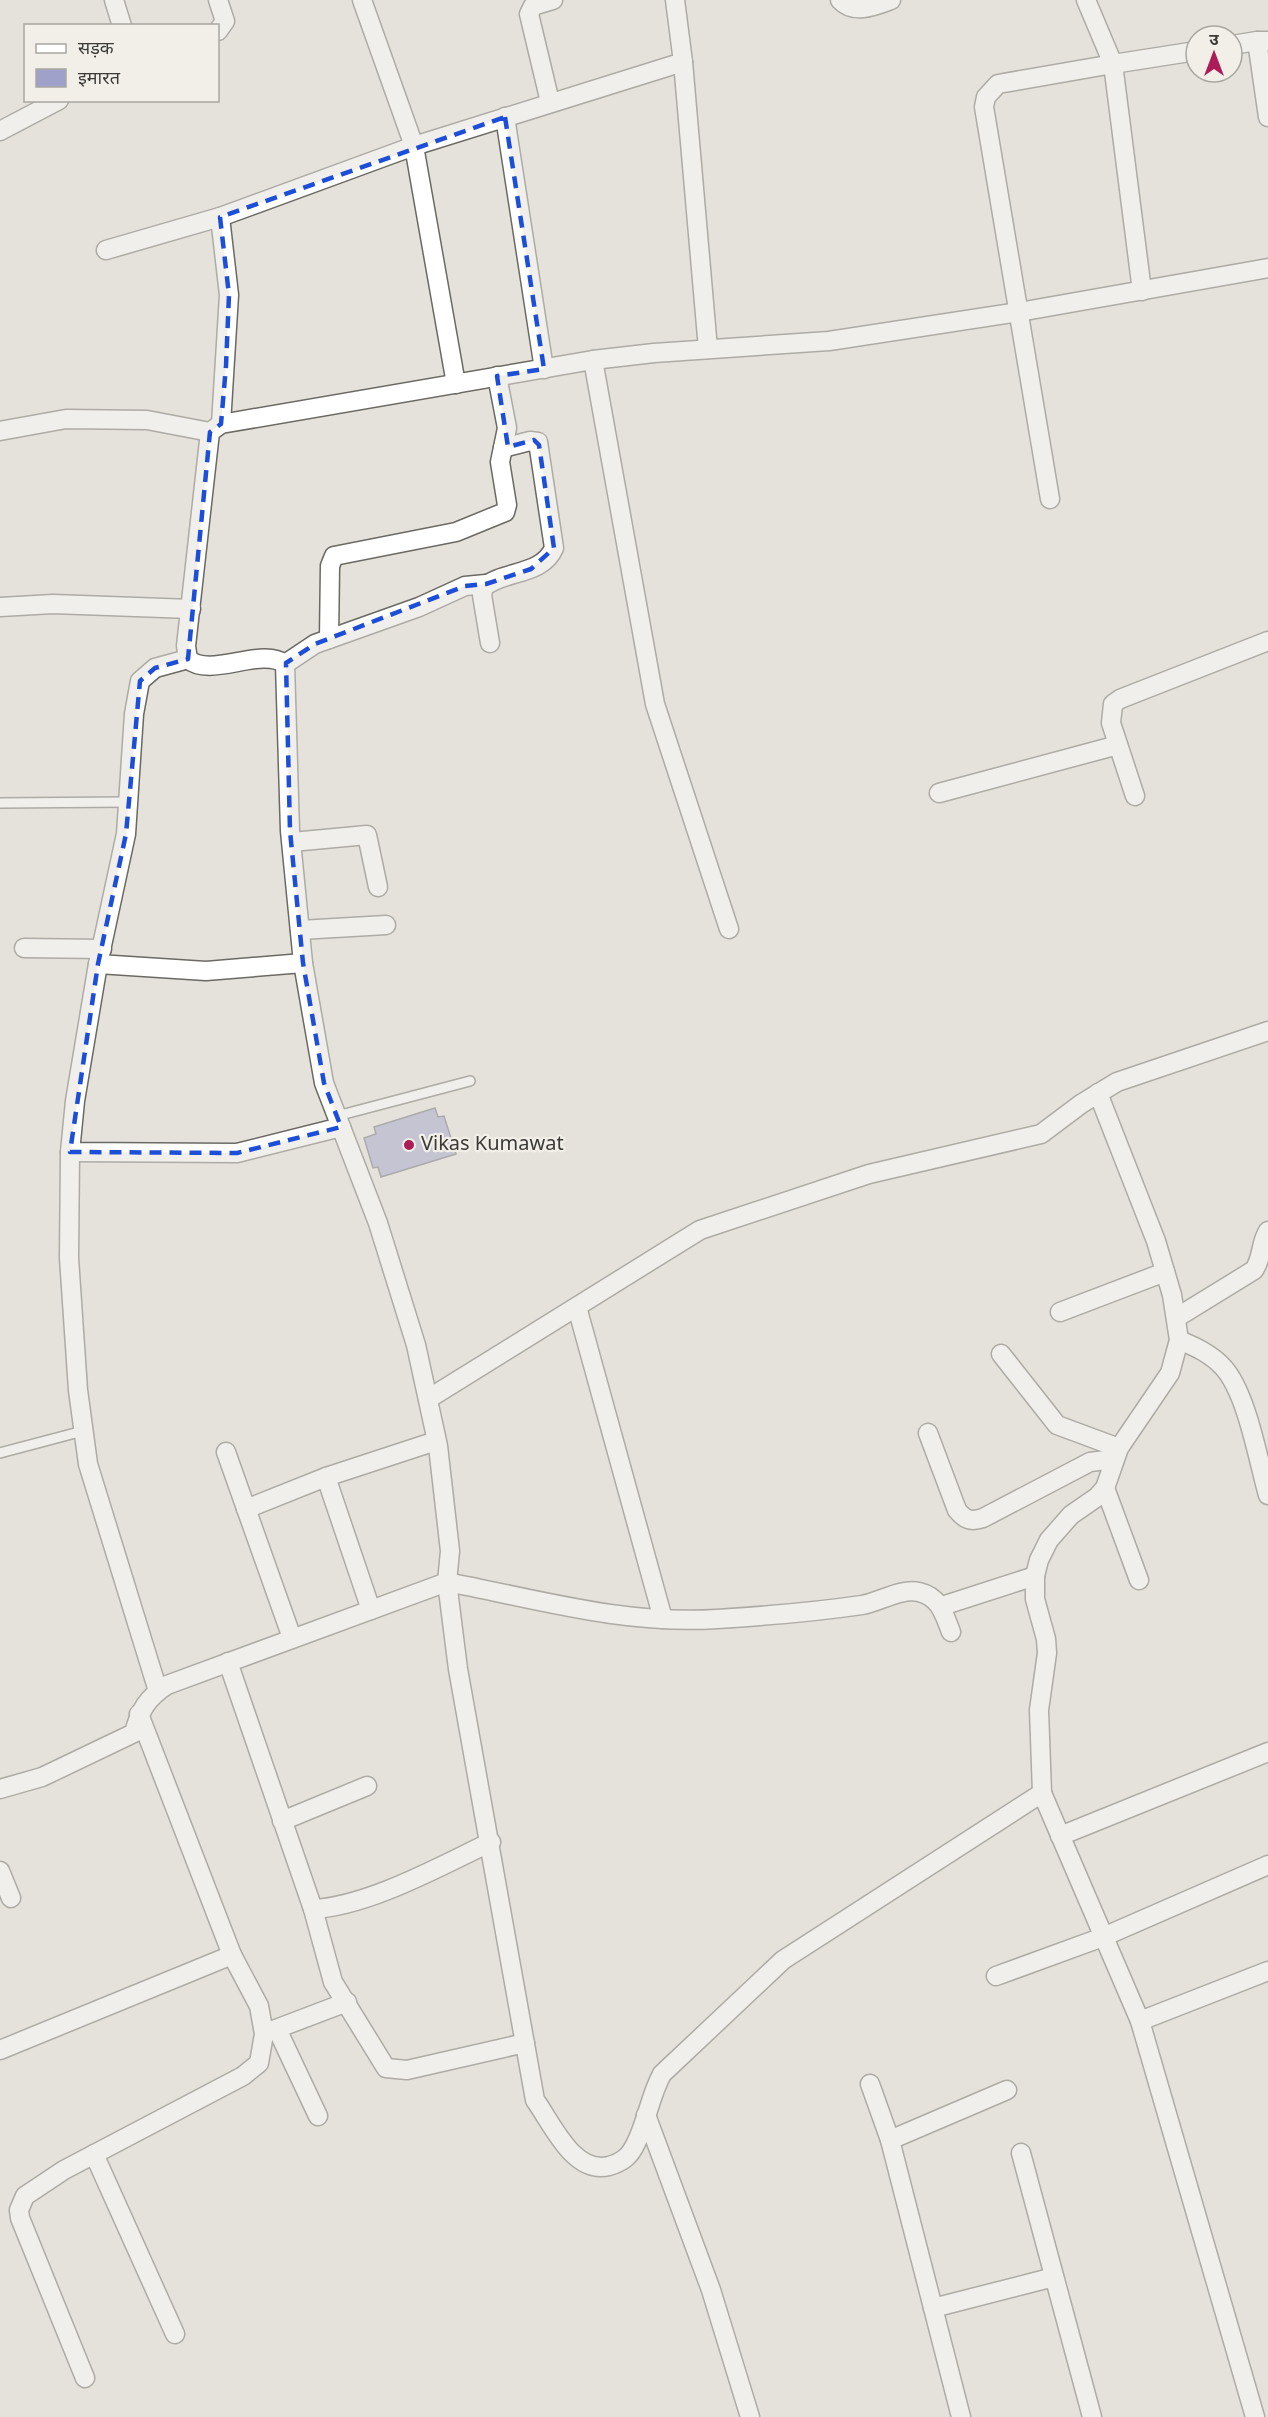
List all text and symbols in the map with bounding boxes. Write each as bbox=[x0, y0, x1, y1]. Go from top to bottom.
legend bbox=[24, 24, 219, 102]
north arrow bbox=[1184, 24, 1244, 84]
text: उ bbox=[1209, 31, 1219, 52]
text: सड़क bbox=[78, 38, 115, 61]
text: इमारत bbox=[78, 68, 121, 91]
place label: Vikas Kumawat bbox=[421, 1132, 564, 1158]
marker: Vikas Kumawat bbox=[402, 1138, 416, 1152]

